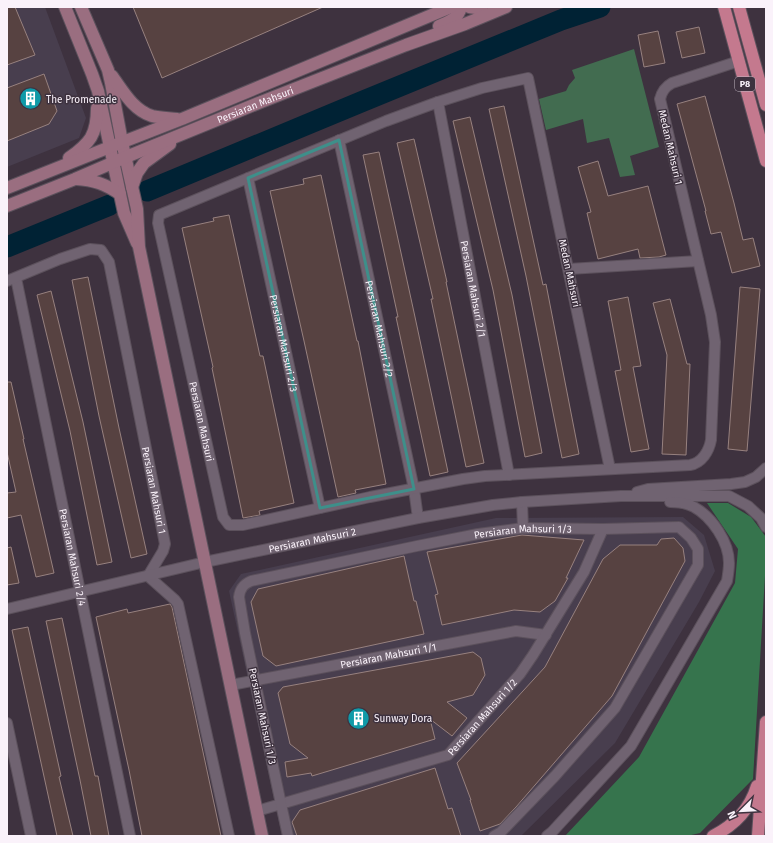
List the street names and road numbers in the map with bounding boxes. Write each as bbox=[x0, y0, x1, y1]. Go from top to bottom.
road number: P8 bbox=[735, 77, 755, 91]
street label: Persiaran Mahsuri bbox=[215, 85, 296, 126]
street label: Medan Mahsuri 1 bbox=[656, 109, 684, 186]
street label: Medan Mahsuri bbox=[556, 238, 582, 309]
street label: Persiaran Mahsuri 2/1 bbox=[457, 240, 488, 338]
street label: Persiaran Mahsuri 2/2 bbox=[362, 279, 395, 379]
street label: Persiaran Mahsuri 2/3 bbox=[267, 294, 299, 393]
street label: Persiaran Mahsuri bbox=[186, 380, 216, 463]
street label: Persiaran Mahsuri 1 bbox=[139, 446, 168, 535]
street label: Persiaran Mahsuri 2/4 bbox=[56, 508, 88, 608]
street label: Persiaran Mahsuri 1/3 bbox=[473, 523, 572, 542]
street label: Persiaran Mahsuri 2 bbox=[268, 526, 357, 556]
street label: Persiaran Mahsuri 1/1 bbox=[339, 641, 437, 671]
street label: Persiaran Mahsuri 1/3 bbox=[246, 667, 278, 765]
street label: Persiaran Mahsuri 1/2 bbox=[445, 677, 520, 758]

